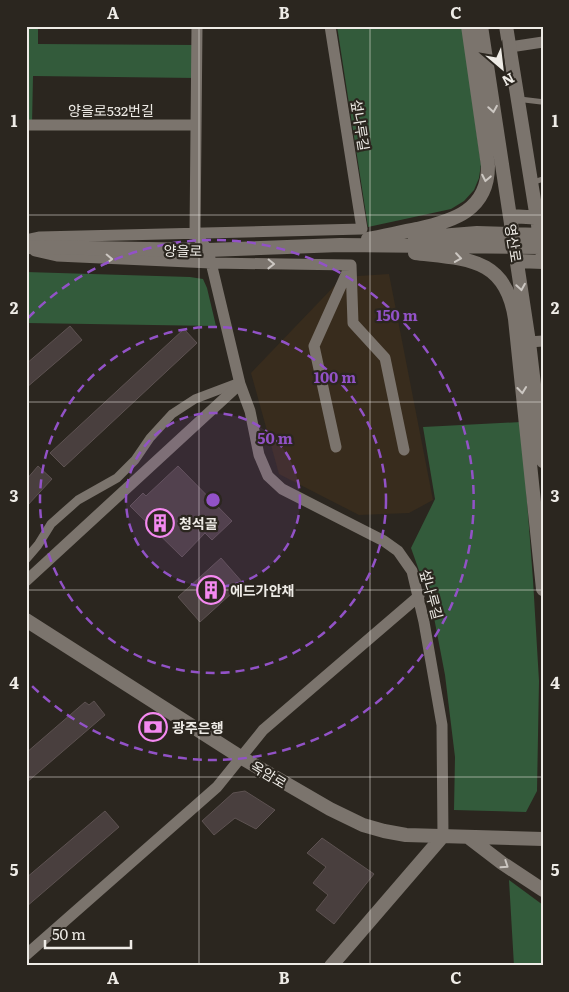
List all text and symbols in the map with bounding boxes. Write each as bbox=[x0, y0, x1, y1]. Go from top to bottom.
text: A bbox=[107, 0, 119, 24]
text: B bbox=[278, 0, 290, 24]
text: C bbox=[450, 0, 462, 24]
north arrow bbox=[476, 42, 526, 92]
text: N bbox=[498, 69, 518, 92]
street label: 섶나루길 bbox=[347, 98, 375, 152]
street label: 양을로532번길 bbox=[68, 100, 154, 120]
one-way arrow bbox=[488, 105, 498, 113]
text: 1 bbox=[11, 108, 18, 132]
text: 1 bbox=[552, 108, 559, 132]
one-way arrow bbox=[481, 174, 492, 183]
street label: 영산로 bbox=[501, 222, 527, 264]
street label: 양을로 bbox=[164, 240, 203, 260]
one-way arrow bbox=[454, 252, 462, 263]
one-way arrow bbox=[105, 253, 113, 264]
one-way arrow bbox=[268, 259, 276, 269]
one-way arrow bbox=[515, 283, 525, 291]
text: 2 bbox=[10, 295, 19, 319]
text: 2 bbox=[551, 295, 560, 319]
text: 150 m bbox=[376, 303, 418, 326]
text: 100 m bbox=[314, 365, 356, 388]
one-way arrow bbox=[516, 386, 527, 394]
text: 50 m bbox=[257, 426, 293, 449]
text: 3 bbox=[10, 483, 19, 507]
text: 3 bbox=[551, 483, 560, 507]
centre of rings bbox=[204, 491, 222, 509]
building icon: 청석골 bbox=[145, 508, 175, 538]
place label: 청석골 bbox=[179, 513, 218, 533]
street label: 섶나루길 bbox=[416, 567, 448, 621]
building icon: 에드가안채 bbox=[196, 575, 226, 605]
place label: 에드가안채 bbox=[230, 580, 294, 600]
text: 4 bbox=[9, 670, 19, 694]
text: 4 bbox=[550, 670, 560, 694]
bank icon: 광주은행 bbox=[138, 712, 168, 742]
place label: 광주은행 bbox=[172, 717, 224, 737]
street label: 옥암로 bbox=[247, 755, 291, 793]
text: 5 bbox=[10, 857, 19, 881]
text: 5 bbox=[551, 857, 560, 881]
one-way arrow bbox=[499, 859, 509, 868]
scale bar bbox=[45, 917, 131, 949]
text: 50 m bbox=[52, 922, 86, 945]
text: A bbox=[107, 965, 119, 989]
text: B bbox=[278, 965, 290, 989]
text: C bbox=[450, 965, 462, 989]

